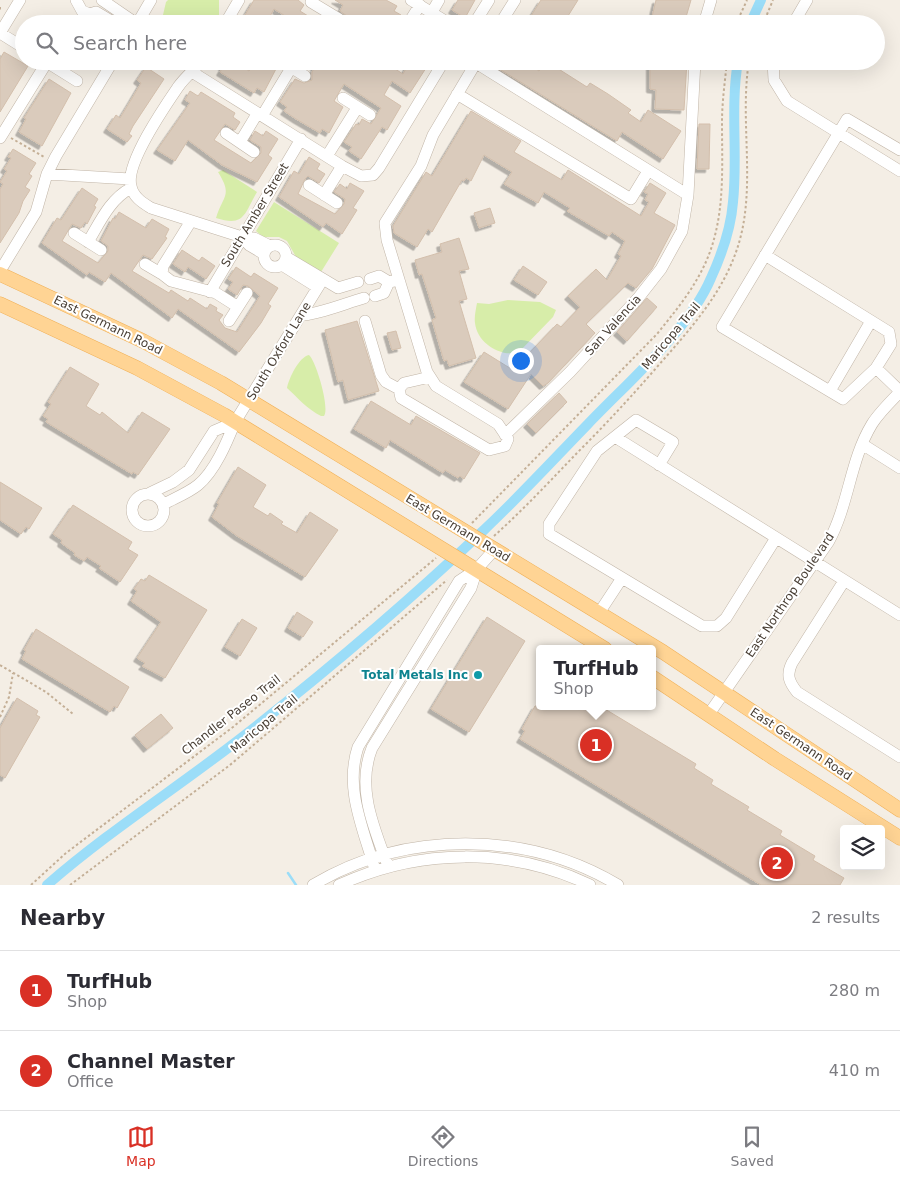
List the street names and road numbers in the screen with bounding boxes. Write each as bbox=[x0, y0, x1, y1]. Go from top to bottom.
street label: South Amber Street bbox=[218, 160, 292, 270]
street label: San Valencia bbox=[582, 292, 644, 358]
street label: East Germann Road bbox=[51, 293, 165, 357]
street label: South Oxford Lane bbox=[244, 299, 314, 403]
street label: Maricopa Trail bbox=[639, 300, 703, 372]
street label: East Germann Road bbox=[403, 491, 513, 565]
street label: East Northrop Boulevard bbox=[743, 530, 837, 660]
street label: Chandler Paseo Trail bbox=[179, 672, 283, 758]
street label: Maricopa Trail bbox=[228, 692, 300, 756]
street label: East Germann Road bbox=[748, 705, 854, 783]

